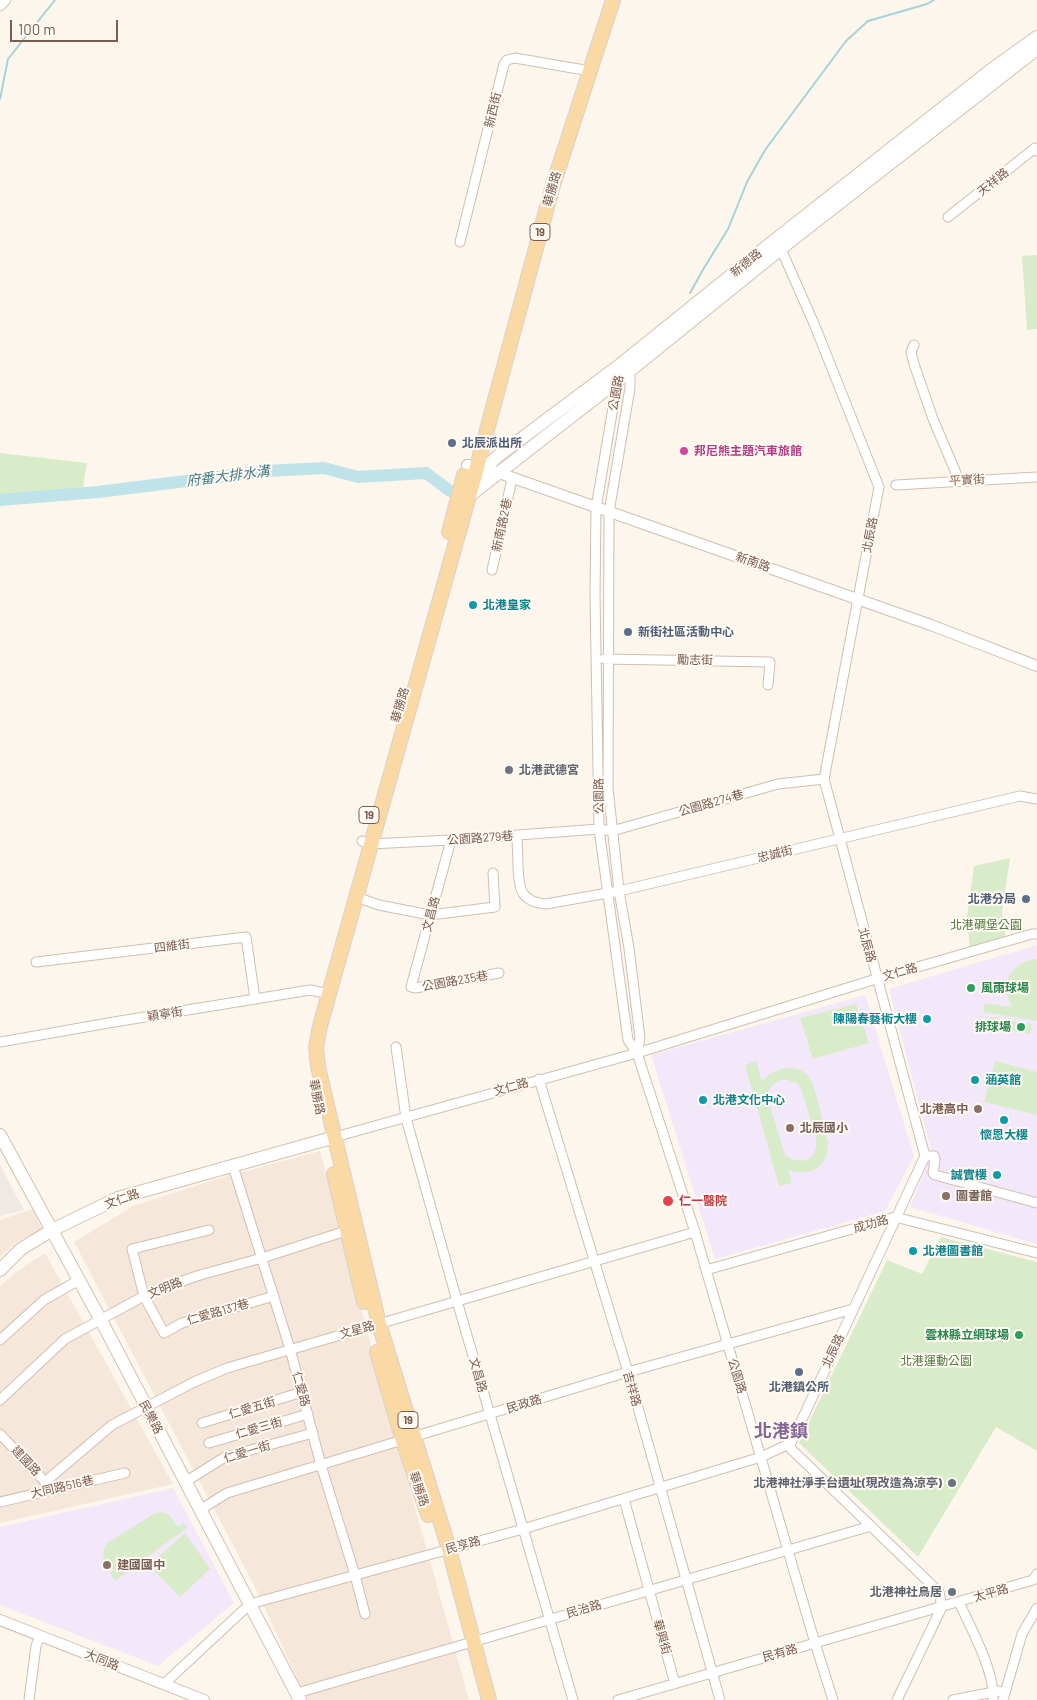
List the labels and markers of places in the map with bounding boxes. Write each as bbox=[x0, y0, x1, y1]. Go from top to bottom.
place label: 北辰派出所 bbox=[462, 436, 522, 450]
marker: 北辰派出所 bbox=[446, 437, 458, 449]
place label: 邦尼熊主題汽車旅館 bbox=[694, 444, 802, 458]
marker: 邦尼熊主題汽車旅館 bbox=[678, 445, 690, 457]
place label: 北港皇家 bbox=[483, 598, 531, 612]
marker: 北港皇家 bbox=[467, 599, 479, 611]
place label: 新街社區活動中心 bbox=[638, 625, 734, 639]
marker: 新街社區活動中心 bbox=[622, 626, 634, 638]
place label: 北港武德宮 bbox=[519, 763, 579, 777]
marker: 北港武德宮 bbox=[503, 764, 515, 776]
place label: 北港分局 bbox=[968, 892, 1016, 906]
marker: 北港分局 bbox=[1020, 893, 1032, 905]
place label: 風雨球場 bbox=[981, 981, 1029, 995]
marker: 風雨球場 bbox=[965, 982, 977, 994]
place label: 陳陽春藝術大樓 bbox=[833, 1012, 917, 1026]
marker: 陳陽春藝術大樓 bbox=[921, 1013, 933, 1025]
place label: 排球場 bbox=[975, 1020, 1011, 1034]
marker: 排球場 bbox=[1015, 1021, 1027, 1033]
place label: 涵英館 bbox=[985, 1073, 1021, 1087]
marker: 涵英館 bbox=[969, 1074, 981, 1086]
place label: 北港文化中心 bbox=[713, 1093, 785, 1107]
marker: 北港文化中心 bbox=[697, 1094, 709, 1106]
place label: 北港高中 bbox=[920, 1102, 968, 1116]
marker: 北港高中 bbox=[972, 1103, 984, 1115]
marker: 懷恩大樓 bbox=[998, 1114, 1010, 1126]
place label: 北辰國小 bbox=[800, 1121, 848, 1135]
marker: 北辰國小 bbox=[784, 1122, 796, 1134]
place label: 懷恩大樓 bbox=[980, 1128, 1028, 1142]
place label: 誠實樓 bbox=[951, 1168, 987, 1182]
marker: 誠實樓 bbox=[991, 1169, 1003, 1181]
place label: 圖書館 bbox=[956, 1189, 992, 1203]
marker: 圖書館 bbox=[940, 1190, 952, 1202]
marker: 仁一醫院 bbox=[661, 1194, 675, 1208]
place label: 仁一醫院 bbox=[679, 1194, 727, 1208]
place label: 北港圖書館 bbox=[923, 1244, 983, 1258]
marker: 北港圖書館 bbox=[907, 1245, 919, 1257]
place label: 雲林縣立網球場 bbox=[925, 1328, 1009, 1342]
marker: 雲林縣立網球場 bbox=[1013, 1329, 1025, 1341]
marker: 北港鎮公所 bbox=[793, 1366, 805, 1378]
place label: 北港鎮公所 bbox=[769, 1380, 829, 1394]
place label: 北港神社淨手台遺址(現改造為涼亭) bbox=[754, 1476, 942, 1490]
marker: 北港神社淨手台遺址(現改造為涼亭) bbox=[946, 1477, 958, 1489]
place label: 建國國中 bbox=[117, 1558, 165, 1572]
marker: 建國國中 bbox=[101, 1559, 113, 1571]
place label: 北港神社鳥居 bbox=[870, 1585, 942, 1599]
marker: 北港神社鳥居 bbox=[946, 1586, 958, 1598]

